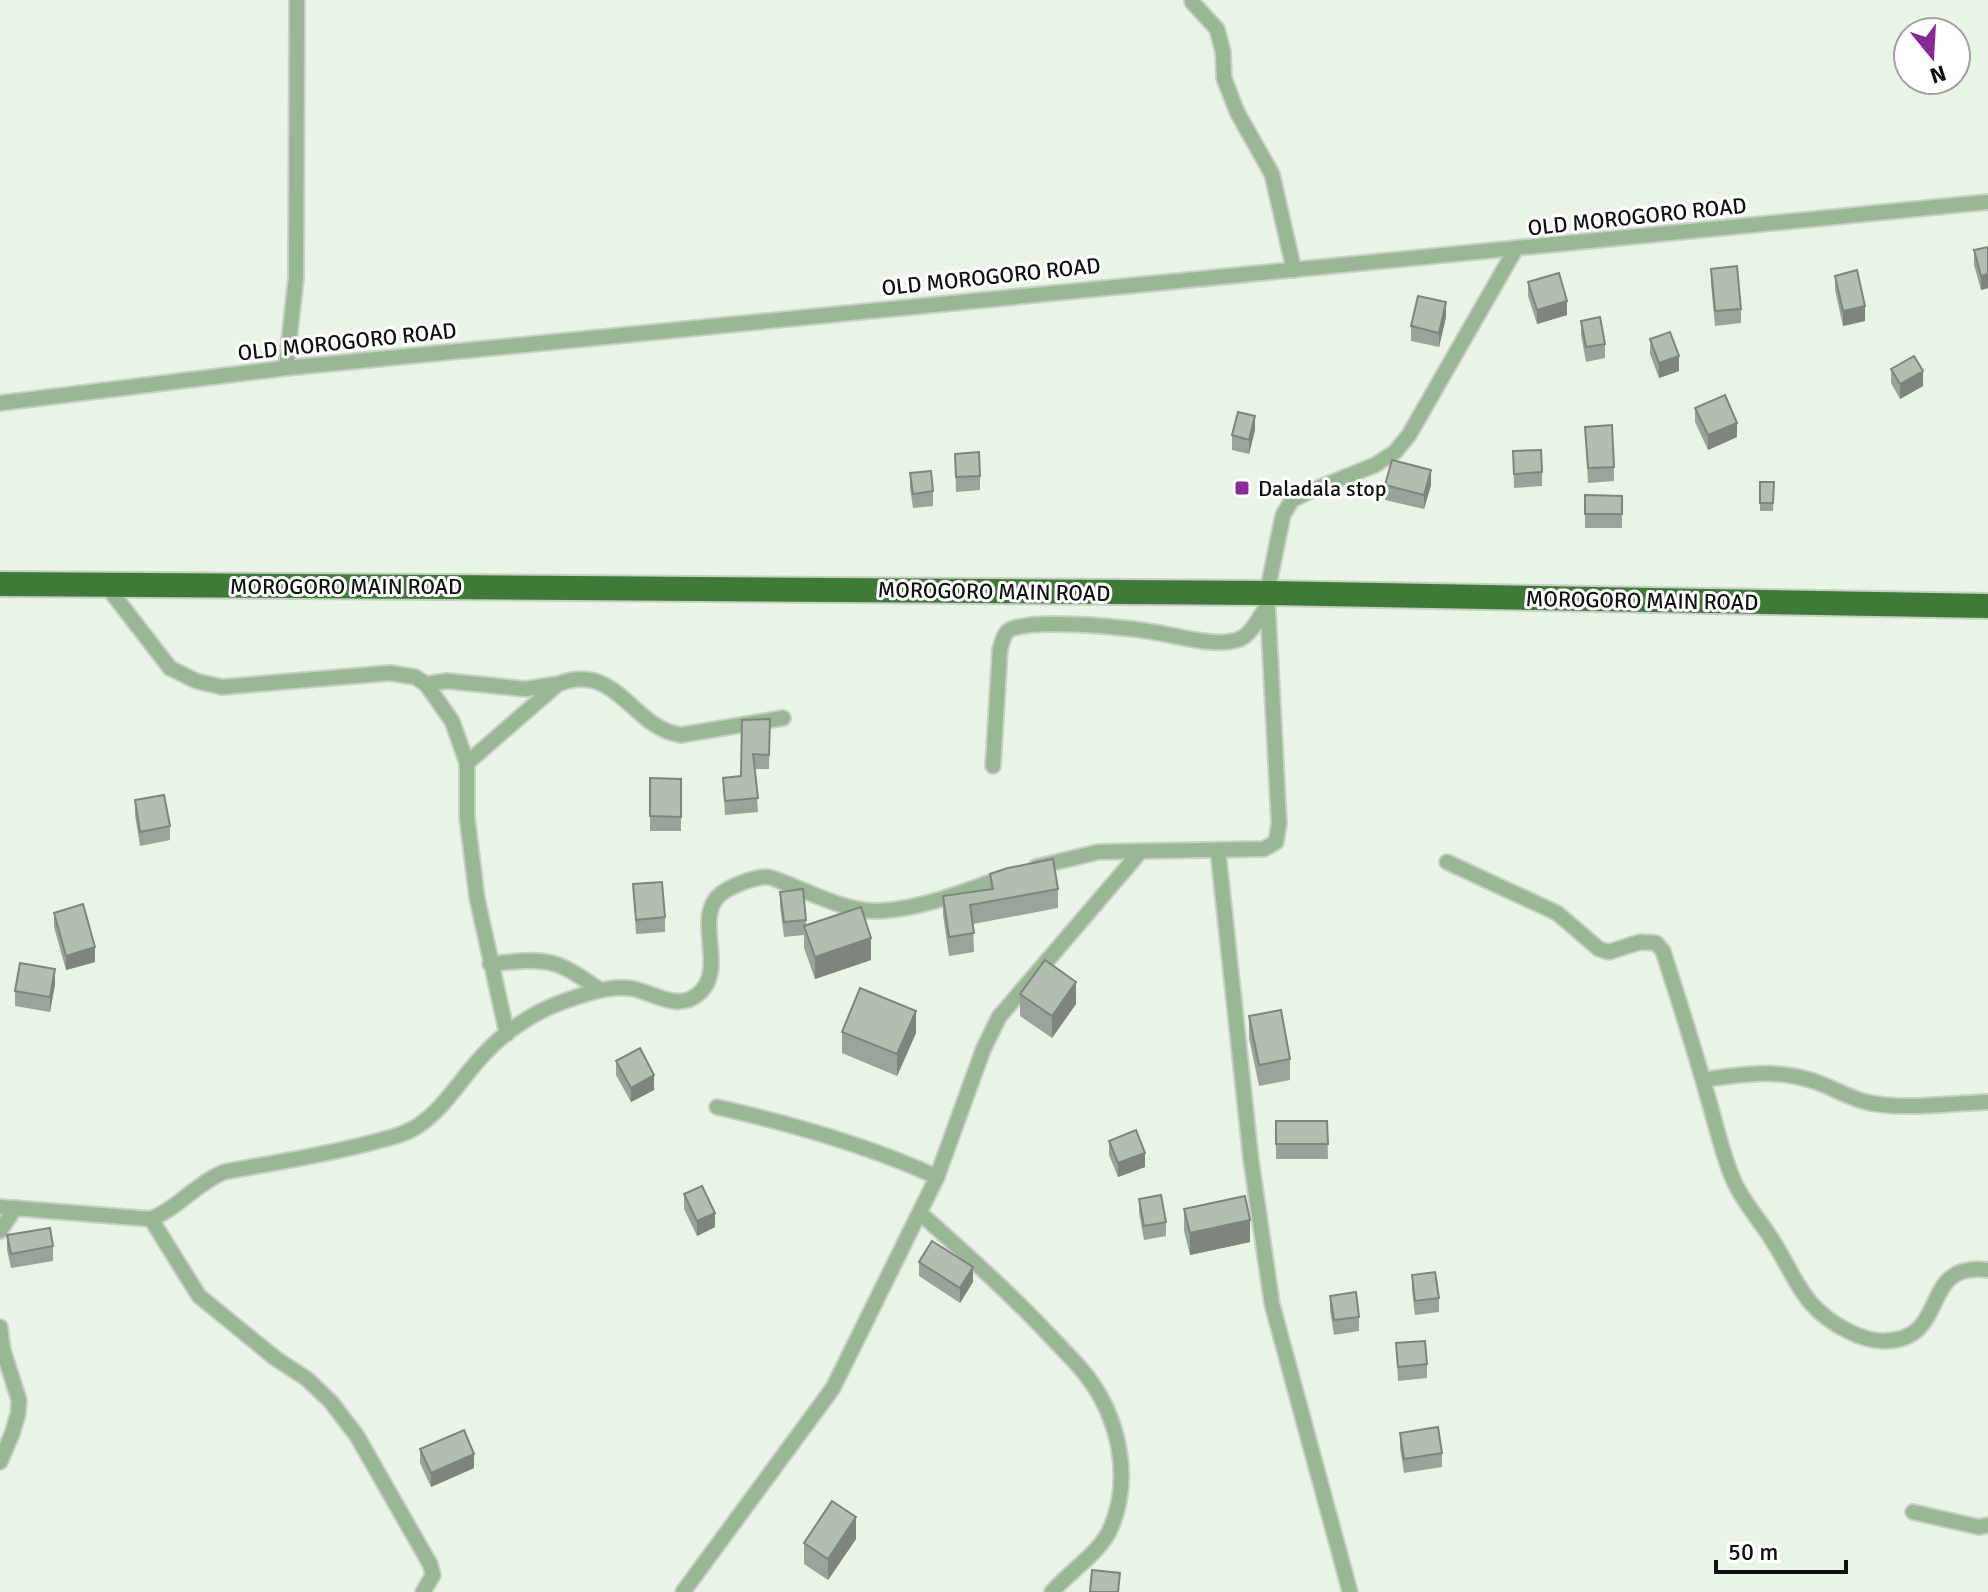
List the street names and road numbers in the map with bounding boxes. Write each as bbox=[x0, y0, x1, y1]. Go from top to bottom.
street label: OLD MOROGORO ROAD bbox=[1526, 192, 1748, 241]
street label: OLD MOROGORO ROAD bbox=[880, 252, 1102, 301]
street label: OLD MOROGORO ROAD bbox=[236, 317, 458, 366]
street label: MOROGORO MAIN ROAD bbox=[230, 573, 462, 600]
street label: MOROGORO MAIN ROAD bbox=[877, 576, 1111, 607]
street label: MOROGORO MAIN ROAD bbox=[1525, 585, 1759, 616]

